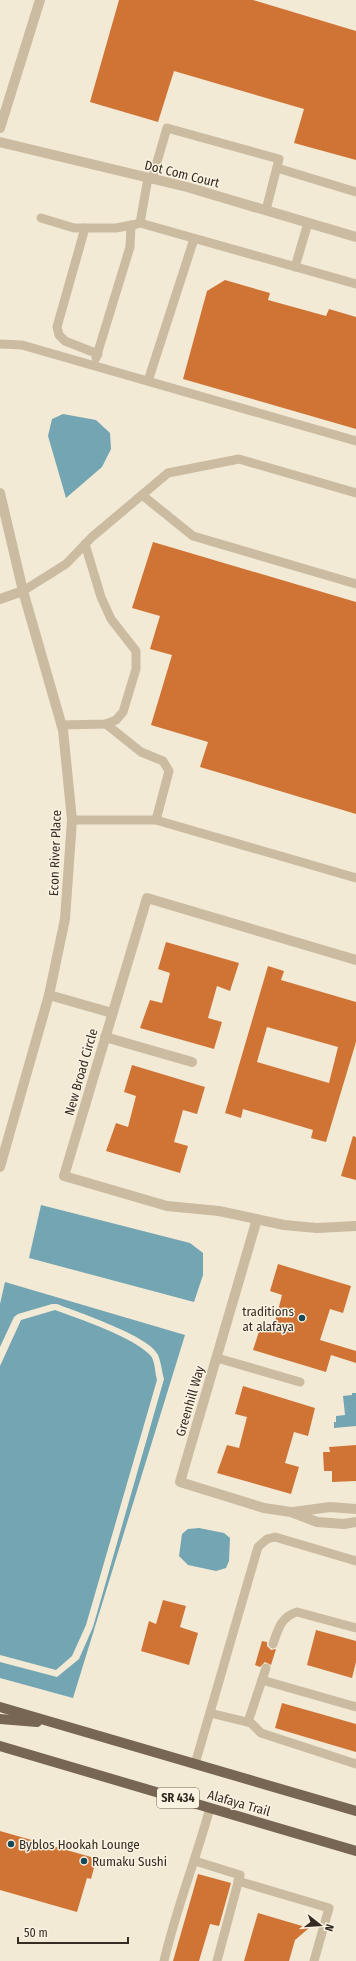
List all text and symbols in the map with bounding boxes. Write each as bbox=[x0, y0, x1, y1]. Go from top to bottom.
street label: Dot Com Court bbox=[143, 157, 222, 191]
street label: Econ River Place bbox=[46, 810, 64, 896]
street label: New Broad Circle bbox=[61, 1027, 101, 1117]
place label: traditions at alafaya bbox=[242, 1304, 294, 1334]
marker: traditions at alafaya bbox=[297, 1313, 307, 1323]
street label: Greenhill Way bbox=[173, 1364, 207, 1438]
street label: Alafaya Trail bbox=[206, 1787, 273, 1819]
road number: SR 434 bbox=[157, 1788, 199, 1808]
place label: Byblos Hookah Lounge bbox=[19, 1837, 140, 1852]
marker: Byblos Hookah Lounge bbox=[6, 1839, 16, 1849]
place label: Rumaku Sushi bbox=[92, 1854, 167, 1869]
marker: Rumaku Sushi bbox=[79, 1856, 89, 1866]
north arrow bbox=[300, 1905, 340, 1945]
scale bar bbox=[18, 1919, 128, 1945]
text: N bbox=[322, 1923, 336, 1933]
text: 50 m bbox=[24, 1926, 48, 1940]

